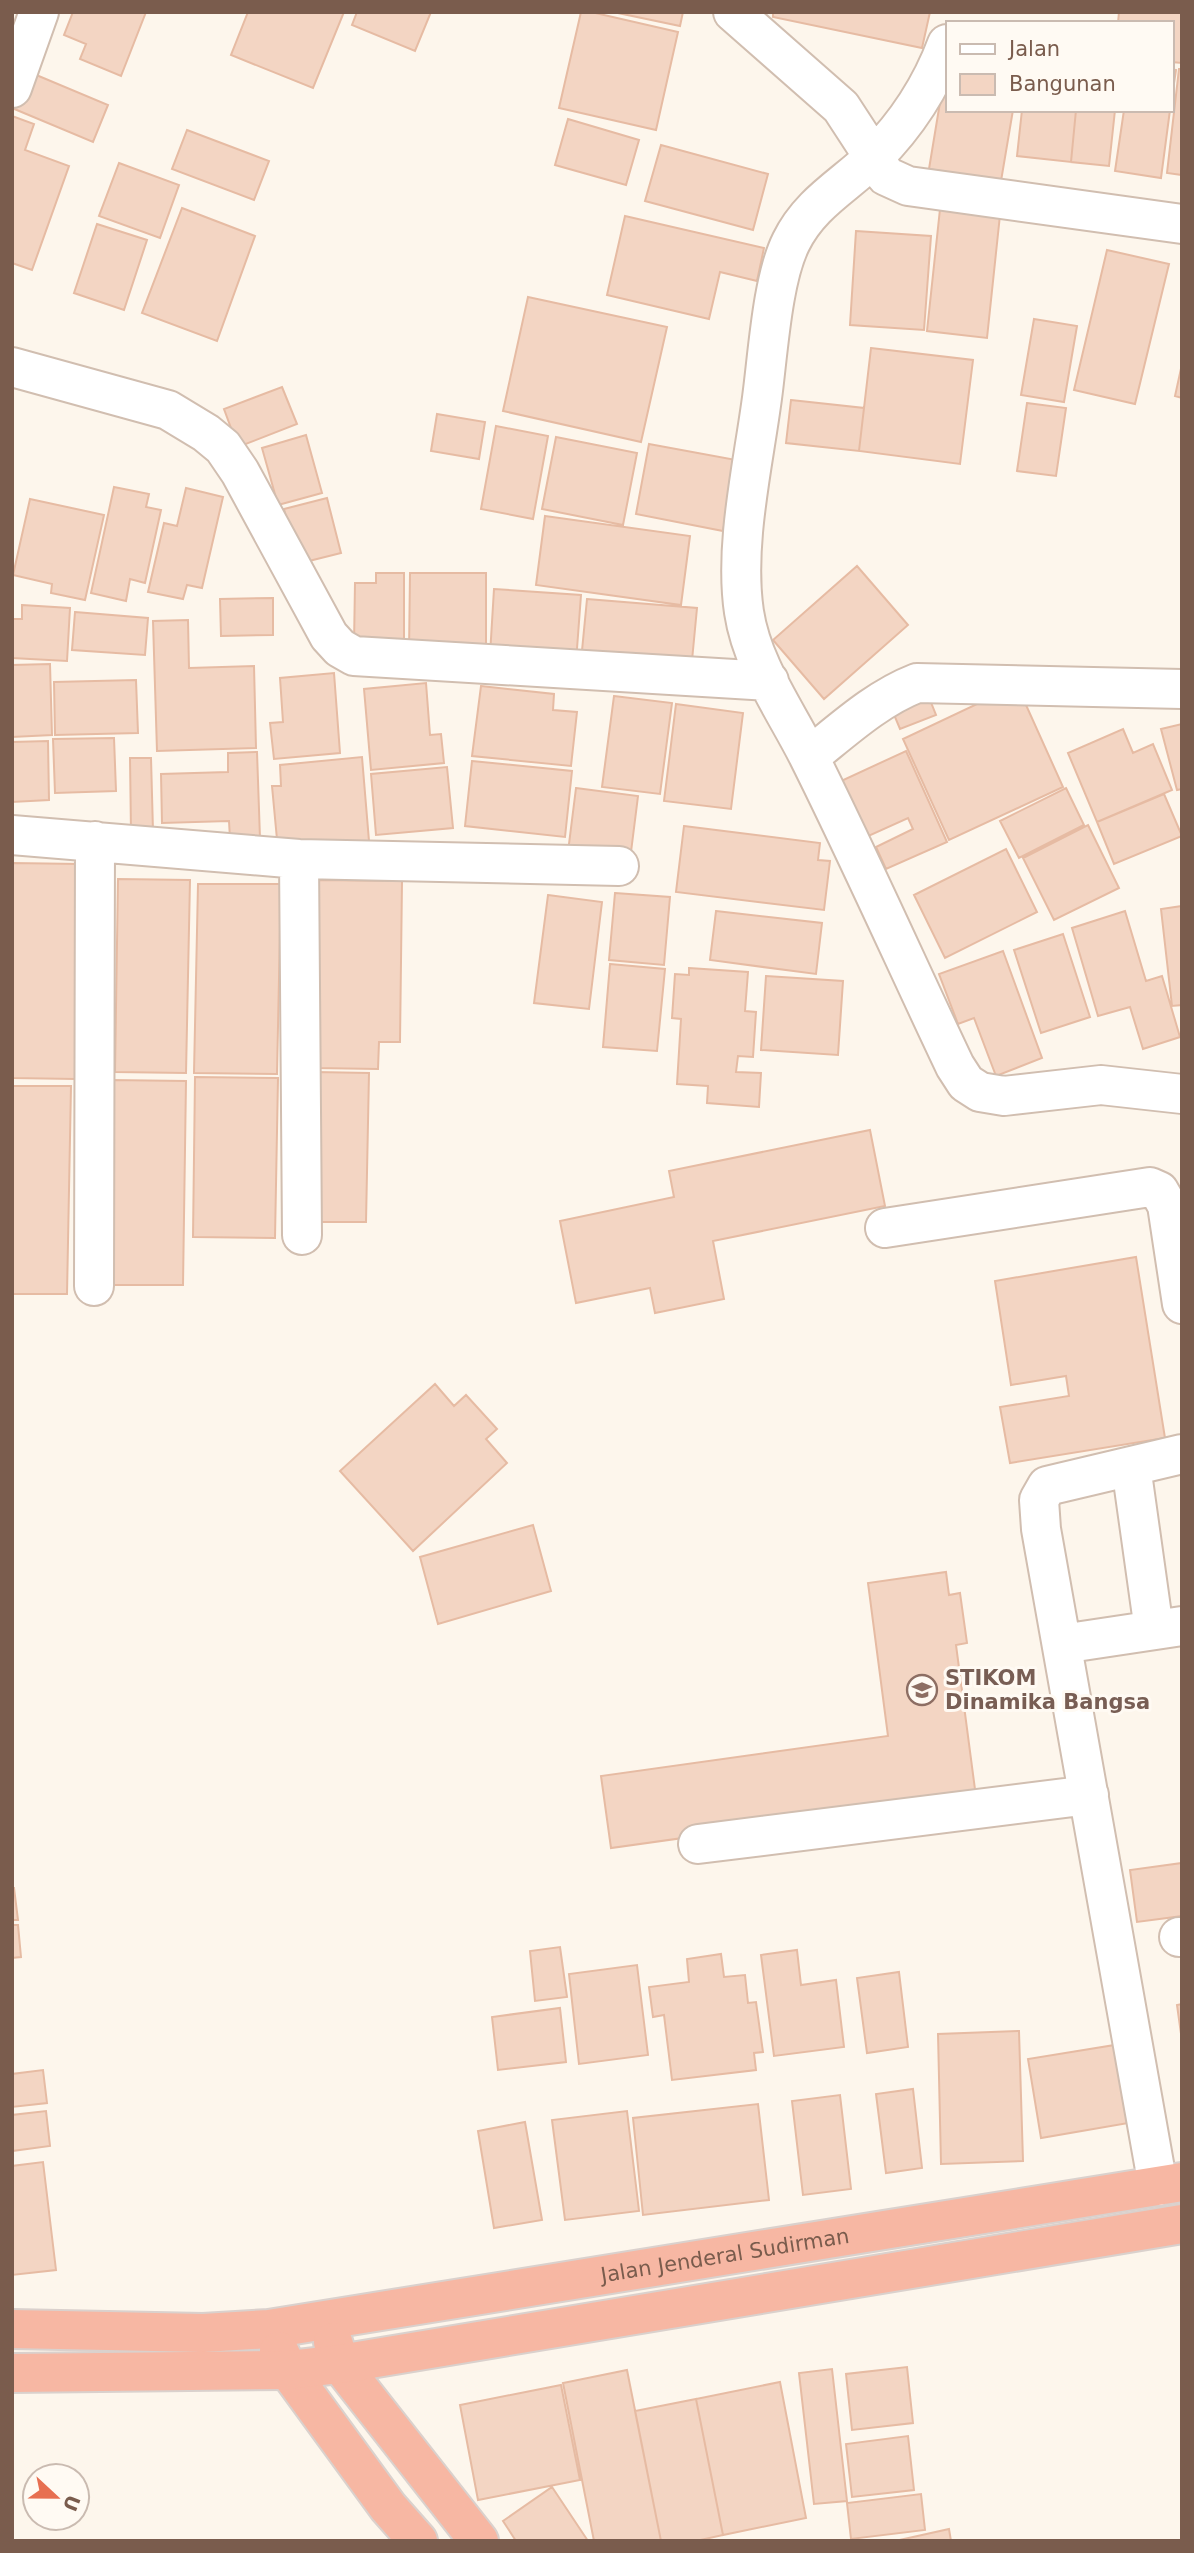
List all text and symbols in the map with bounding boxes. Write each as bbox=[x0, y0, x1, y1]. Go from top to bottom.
legend bbox=[946, 21, 1173, 112]
text: Jalan bbox=[1007, 37, 1060, 61]
text: Bangunan bbox=[1009, 72, 1116, 96]
place label: STIKOM Dinamika Bangsa bbox=[945, 1666, 1150, 1714]
school or university icon: STIKOM Dinamika Bangsa bbox=[905, 1673, 939, 1707]
street label: Jalan Jenderal Sudirman bbox=[597, 2224, 851, 2288]
north arrow bbox=[21, 2462, 91, 2532]
text: U bbox=[59, 2492, 85, 2515]

